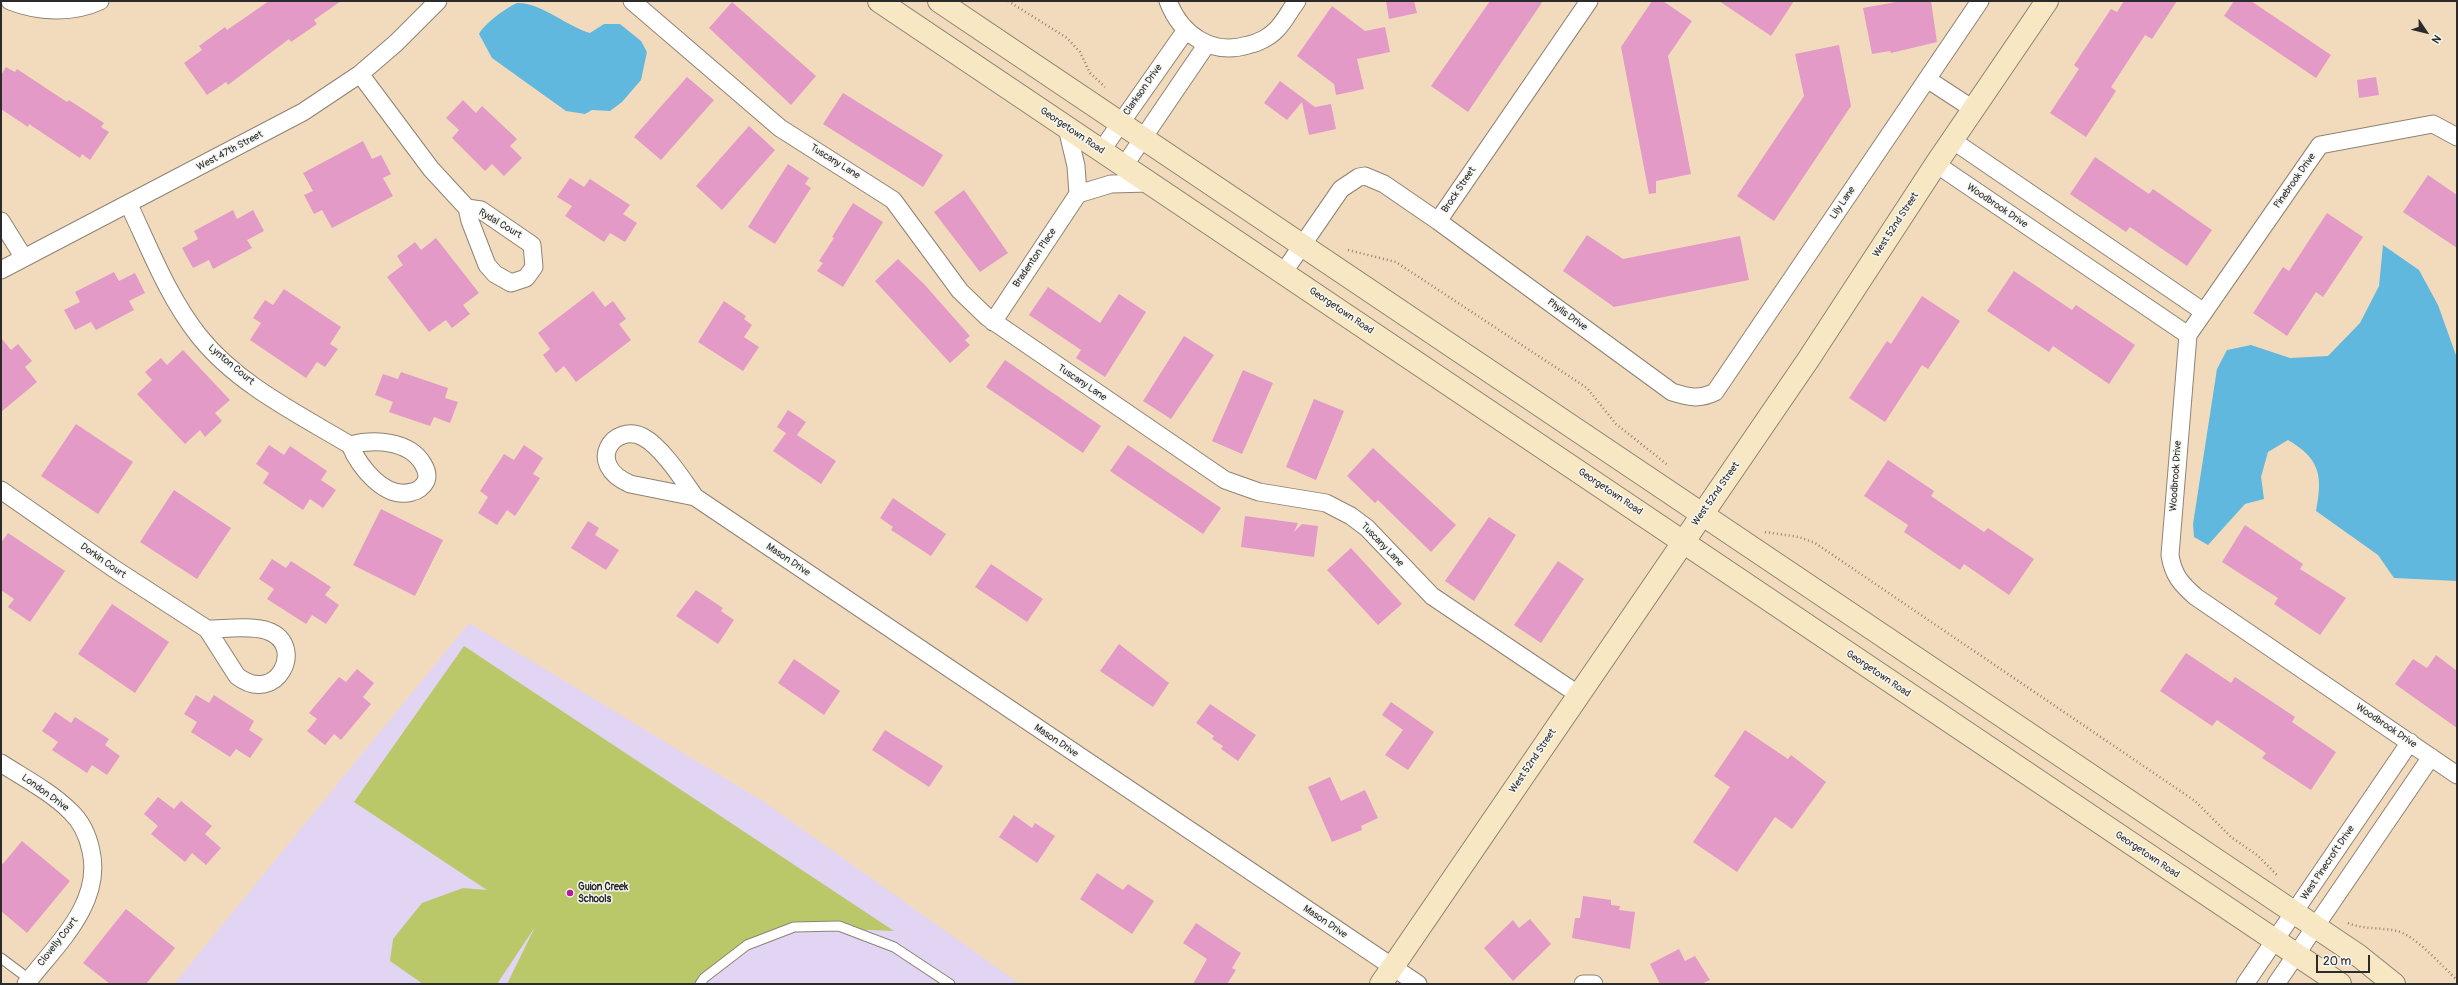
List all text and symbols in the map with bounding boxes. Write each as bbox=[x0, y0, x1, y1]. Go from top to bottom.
north arrow bbox=[2406, 12, 2446, 52]
text: N bbox=[2429, 32, 2444, 46]
street label: Clarkson Drive bbox=[1121, 62, 1165, 118]
street label: Georgetown Road bbox=[1038, 105, 1106, 157]
street label: West 47th Street bbox=[195, 129, 265, 173]
street label: Tuscany Lane bbox=[808, 142, 862, 182]
street label: Pinebrook Drive bbox=[2272, 151, 2318, 211]
street label: Brock Street bbox=[1439, 165, 1479, 215]
street label: Woodbrook Drive bbox=[1964, 181, 2030, 231]
street label: Lily Lane bbox=[1828, 184, 1858, 222]
street label: West 52nd Street bbox=[1871, 190, 1921, 260]
street label: Rydal Court bbox=[476, 206, 524, 242]
street label: Bradenton Place bbox=[1011, 226, 1059, 290]
street label: Georgetown Road bbox=[1307, 285, 1375, 337]
street label: Phylis Drive bbox=[1545, 296, 1589, 334]
street label: Lynton Court bbox=[205, 342, 257, 388]
street label: Tuscany Lane bbox=[1055, 362, 1109, 404]
street label: Woodbrook Drive bbox=[2168, 440, 2184, 512]
street label: West 52nd Street bbox=[1690, 460, 1742, 528]
street label: Georgetown Road bbox=[1576, 466, 1644, 518]
street label: Tuscany Lane bbox=[1358, 520, 1406, 570]
street label: Dorkin Court bbox=[78, 541, 128, 581]
street label: Mason Drive bbox=[764, 541, 812, 579]
street label: Georgetown Road bbox=[1844, 648, 1912, 700]
street label: Woodbrook Drive bbox=[2353, 701, 2419, 751]
street label: Mason Drive bbox=[1032, 722, 1080, 760]
street label: West 52nd Street bbox=[1507, 727, 1559, 795]
street label: London Drive bbox=[19, 772, 71, 814]
street label: West Pinecroft Drive bbox=[2299, 823, 2357, 903]
street label: Georgetown Road bbox=[2113, 829, 2181, 881]
place label: Guion Creek Schools bbox=[578, 881, 628, 904]
marker: Guion Creek Schools bbox=[565, 888, 575, 898]
street label: Mason Drive bbox=[1301, 903, 1349, 941]
street label: Clovelly Court bbox=[35, 915, 81, 969]
scale bar bbox=[2318, 947, 2372, 973]
text: 20 m bbox=[2323, 954, 2351, 969]

